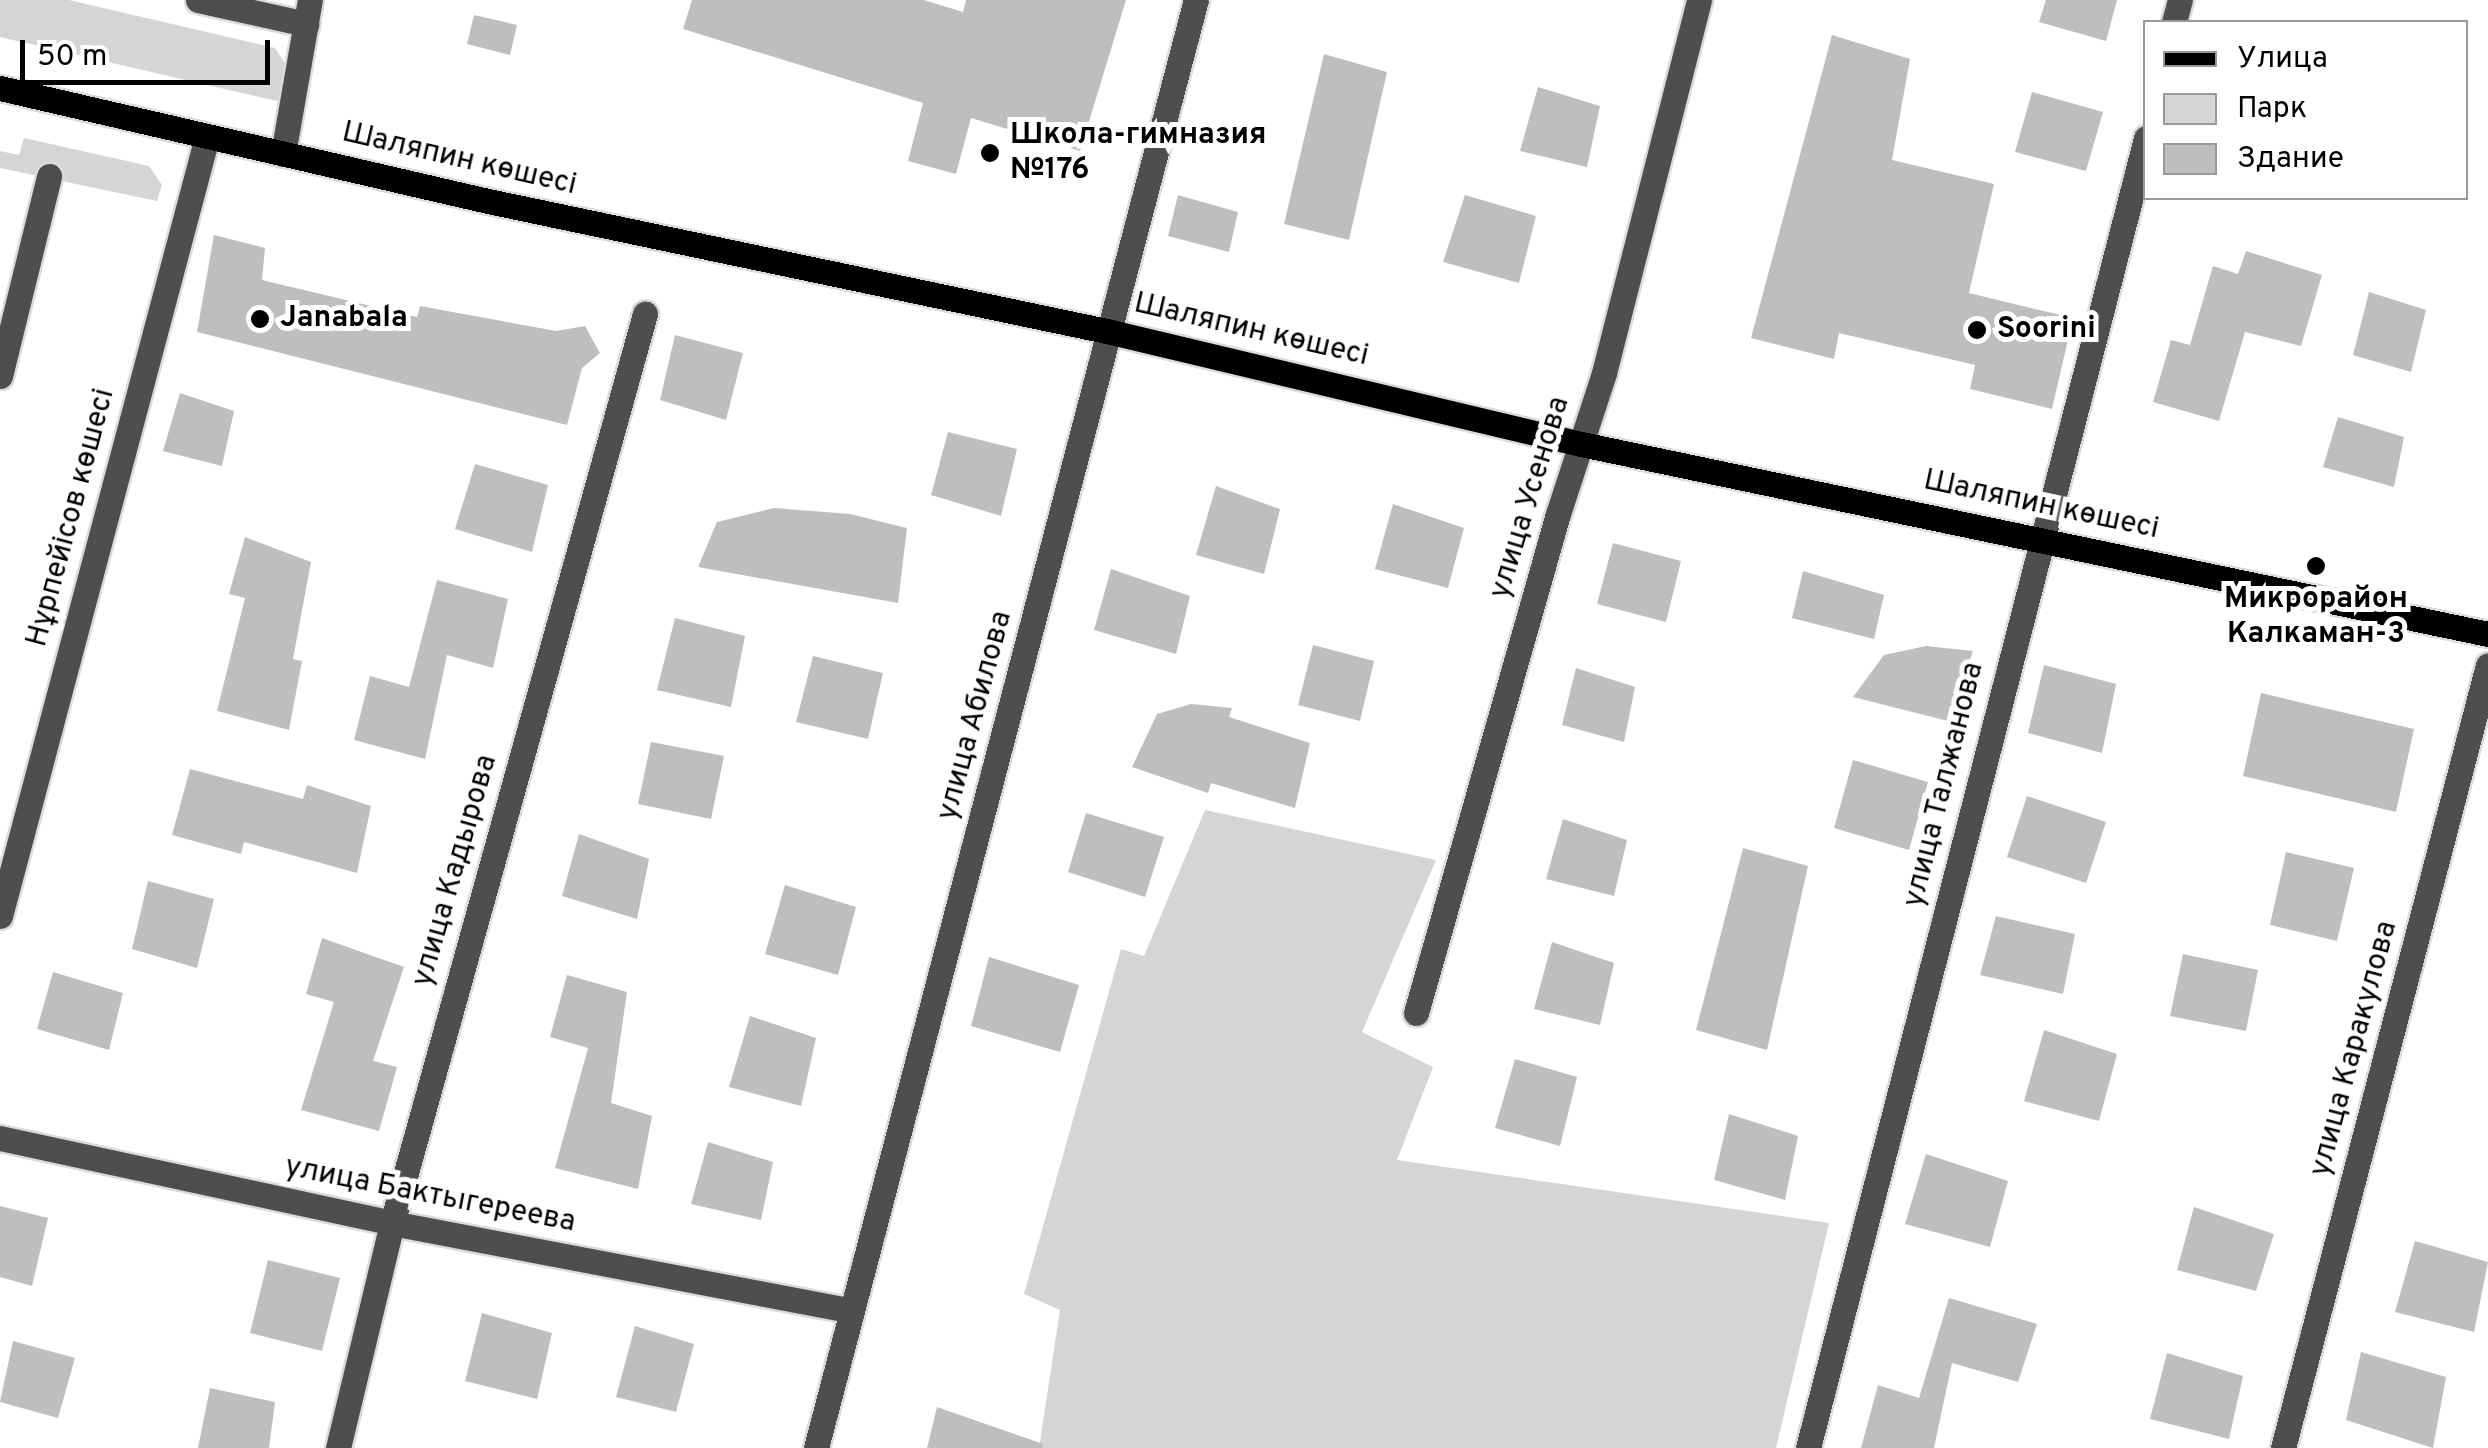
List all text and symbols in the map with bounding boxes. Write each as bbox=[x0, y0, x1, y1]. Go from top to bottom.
scale bar bbox=[25, 20, 275, 82]
legend bbox=[2143, 20, 2468, 200]
text: 50 m bbox=[37, 39, 107, 76]
text: Улица bbox=[2237, 41, 2328, 78]
text: Парк bbox=[2237, 91, 2307, 128]
street label: Шаляпин көшесі bbox=[338, 116, 580, 204]
place label: Школа-гимназия №176 bbox=[1010, 118, 1267, 188]
text: Здание bbox=[2237, 141, 2344, 178]
marker: Школа-гимназия №176 bbox=[979, 142, 1001, 164]
street label: Шаляпин көшесі bbox=[1130, 287, 1372, 375]
place label: Janabala bbox=[280, 301, 408, 337]
marker: Janabala bbox=[249, 308, 271, 330]
place label: Soorini bbox=[1997, 312, 2096, 348]
marker: Soorini bbox=[1966, 319, 1988, 341]
street label: Нұрпейісов көшесі bbox=[20, 385, 124, 651]
street label: улица Усенова bbox=[1483, 393, 1579, 603]
street label: Шаляпин көшесі bbox=[1920, 463, 2162, 549]
marker: Микрорайон Калкаман-3 bbox=[2305, 555, 2327, 577]
place label: Микрорайон Калкаман-3 bbox=[2224, 582, 2408, 652]
street label: улица Абилова bbox=[931, 607, 1021, 825]
street label: улица Талжанова bbox=[1897, 658, 1993, 912]
street label: улица Кадырова bbox=[406, 751, 506, 991]
street label: улица Каракулова bbox=[2304, 917, 2406, 1181]
street label: улица Бактыгереева bbox=[282, 1150, 578, 1242]

